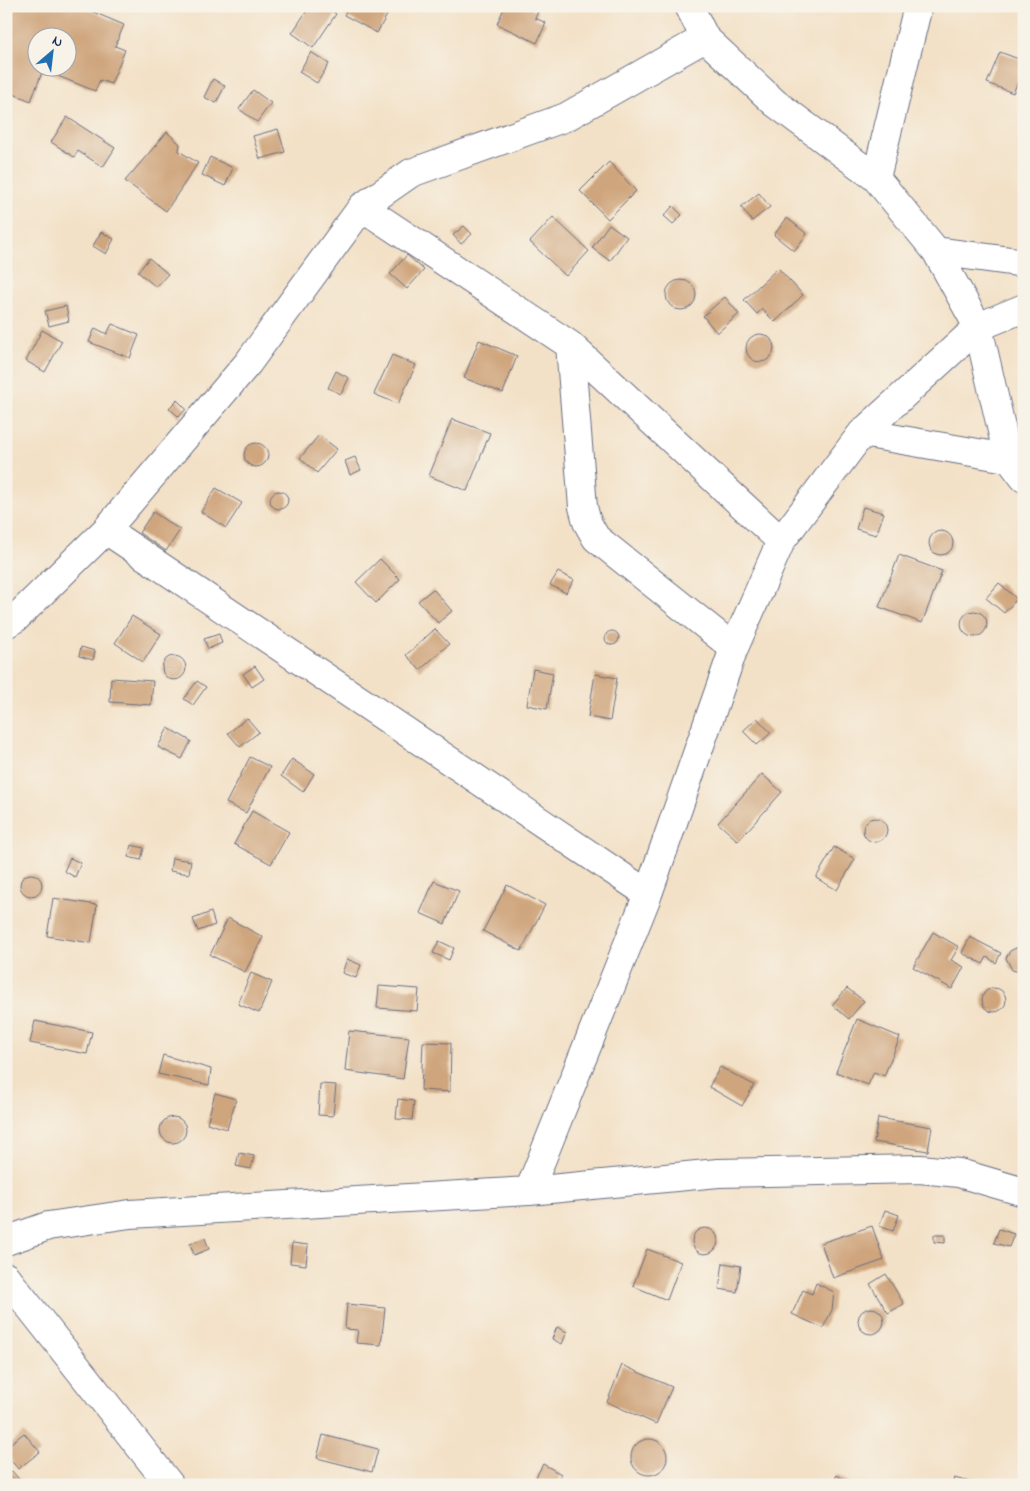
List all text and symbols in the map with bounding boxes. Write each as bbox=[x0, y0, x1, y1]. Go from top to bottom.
north arrow bbox=[28, 28, 78, 78]
text: N bbox=[48, 30, 67, 53]

